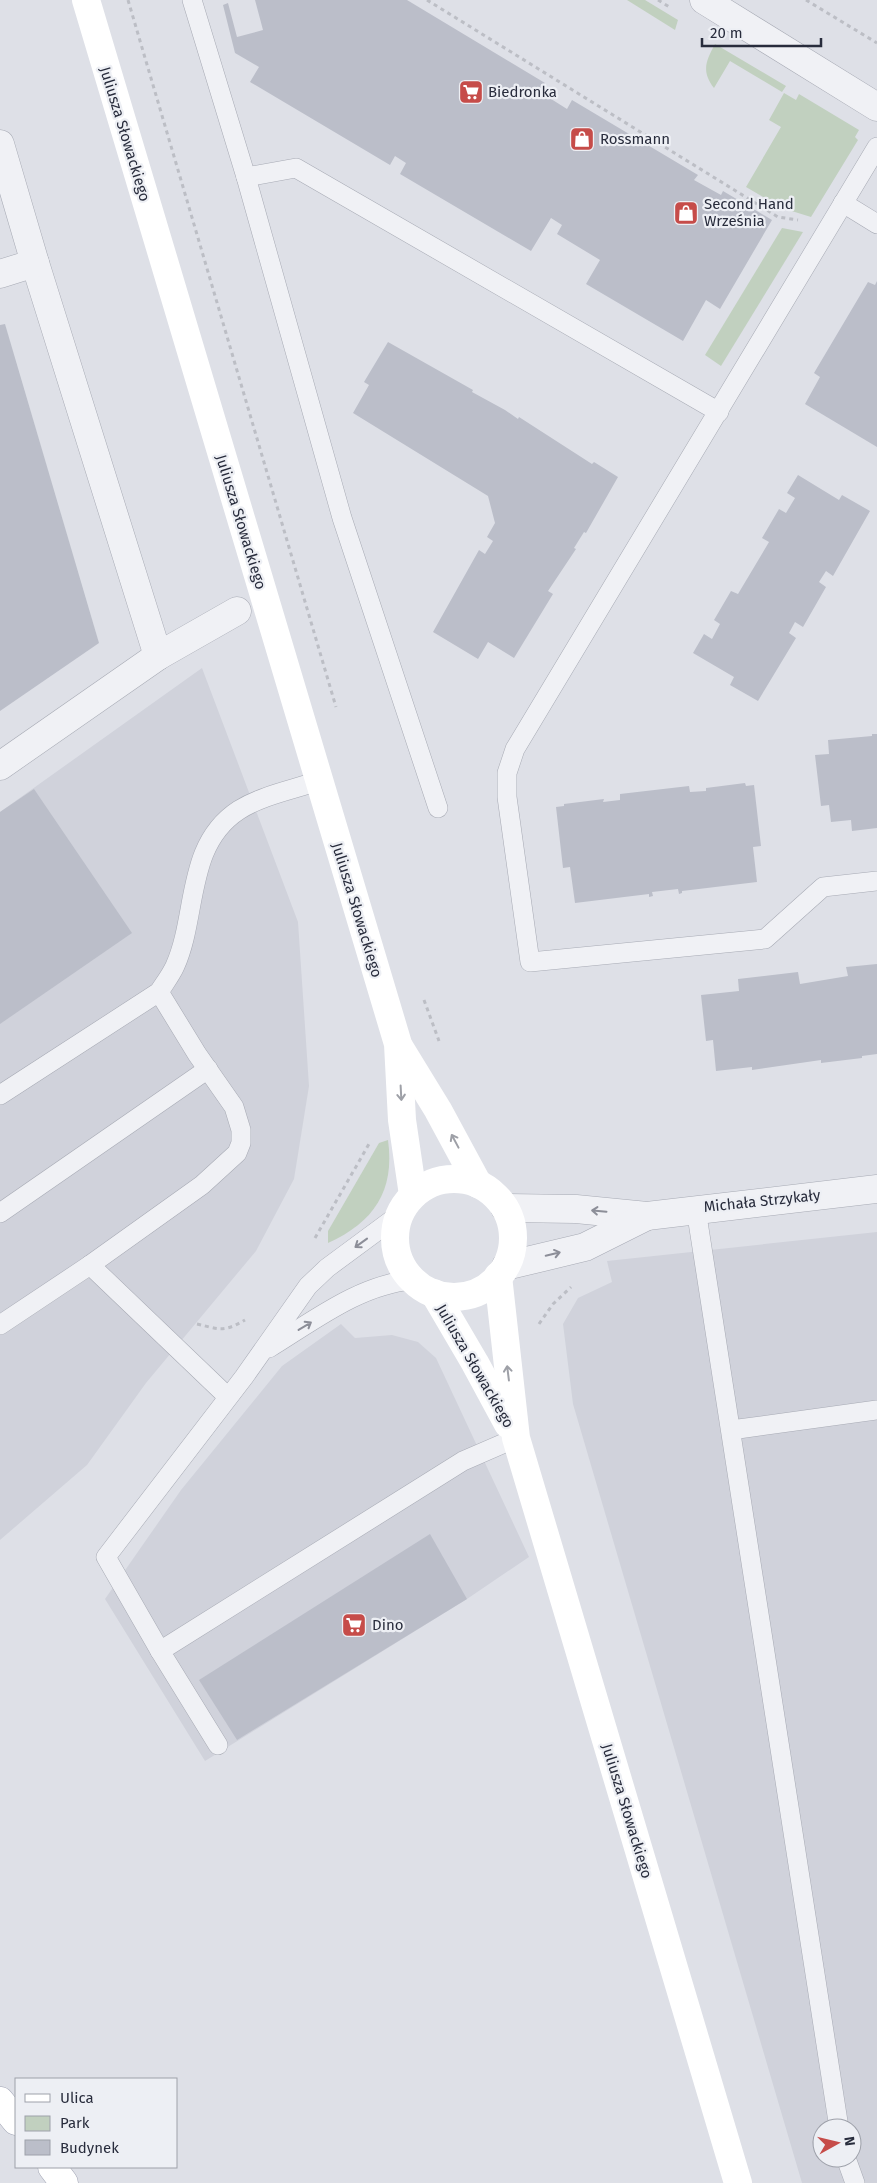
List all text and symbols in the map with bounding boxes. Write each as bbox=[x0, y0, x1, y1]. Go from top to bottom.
scale bar bbox=[702, 15, 821, 47]
text: 20 m bbox=[710, 24, 743, 42]
street label: Juliusza Słowackiego bbox=[96, 64, 154, 204]
supermarket icon: Biedronka bbox=[458, 79, 484, 105]
place label: Biedronka bbox=[488, 83, 557, 101]
shop icon: Rossmann bbox=[569, 126, 595, 152]
place label: Rossmann bbox=[600, 130, 670, 148]
place label: Second Hand Września bbox=[704, 195, 794, 230]
shop icon: Second Hand Września bbox=[673, 200, 699, 226]
street label: Juliusza Słowackiego bbox=[212, 452, 270, 592]
street label: Juliusza Słowackiego bbox=[328, 840, 386, 980]
one-way arrow bbox=[396, 1085, 405, 1101]
one-way arrow bbox=[450, 1134, 459, 1149]
street label: Michała Strzykały bbox=[703, 1186, 822, 1216]
one-way arrow bbox=[591, 1206, 607, 1216]
one-way arrow bbox=[354, 1238, 368, 1248]
one-way arrow bbox=[545, 1249, 561, 1258]
street label: Juliusza Słowackiego bbox=[432, 1301, 518, 1431]
one-way arrow bbox=[298, 1321, 312, 1331]
one-way arrow bbox=[503, 1365, 513, 1381]
supermarket icon: Dino bbox=[341, 1612, 367, 1638]
place label: Dino bbox=[372, 1616, 403, 1634]
street label: Juliusza Słowackiego bbox=[598, 1741, 656, 1881]
legend bbox=[15, 2078, 178, 2168]
text: Ulica bbox=[60, 2089, 94, 2107]
text: Park bbox=[60, 2114, 90, 2132]
north arrow bbox=[812, 2118, 862, 2168]
text: N bbox=[840, 2135, 858, 2147]
text: Budynek bbox=[60, 2139, 119, 2157]

